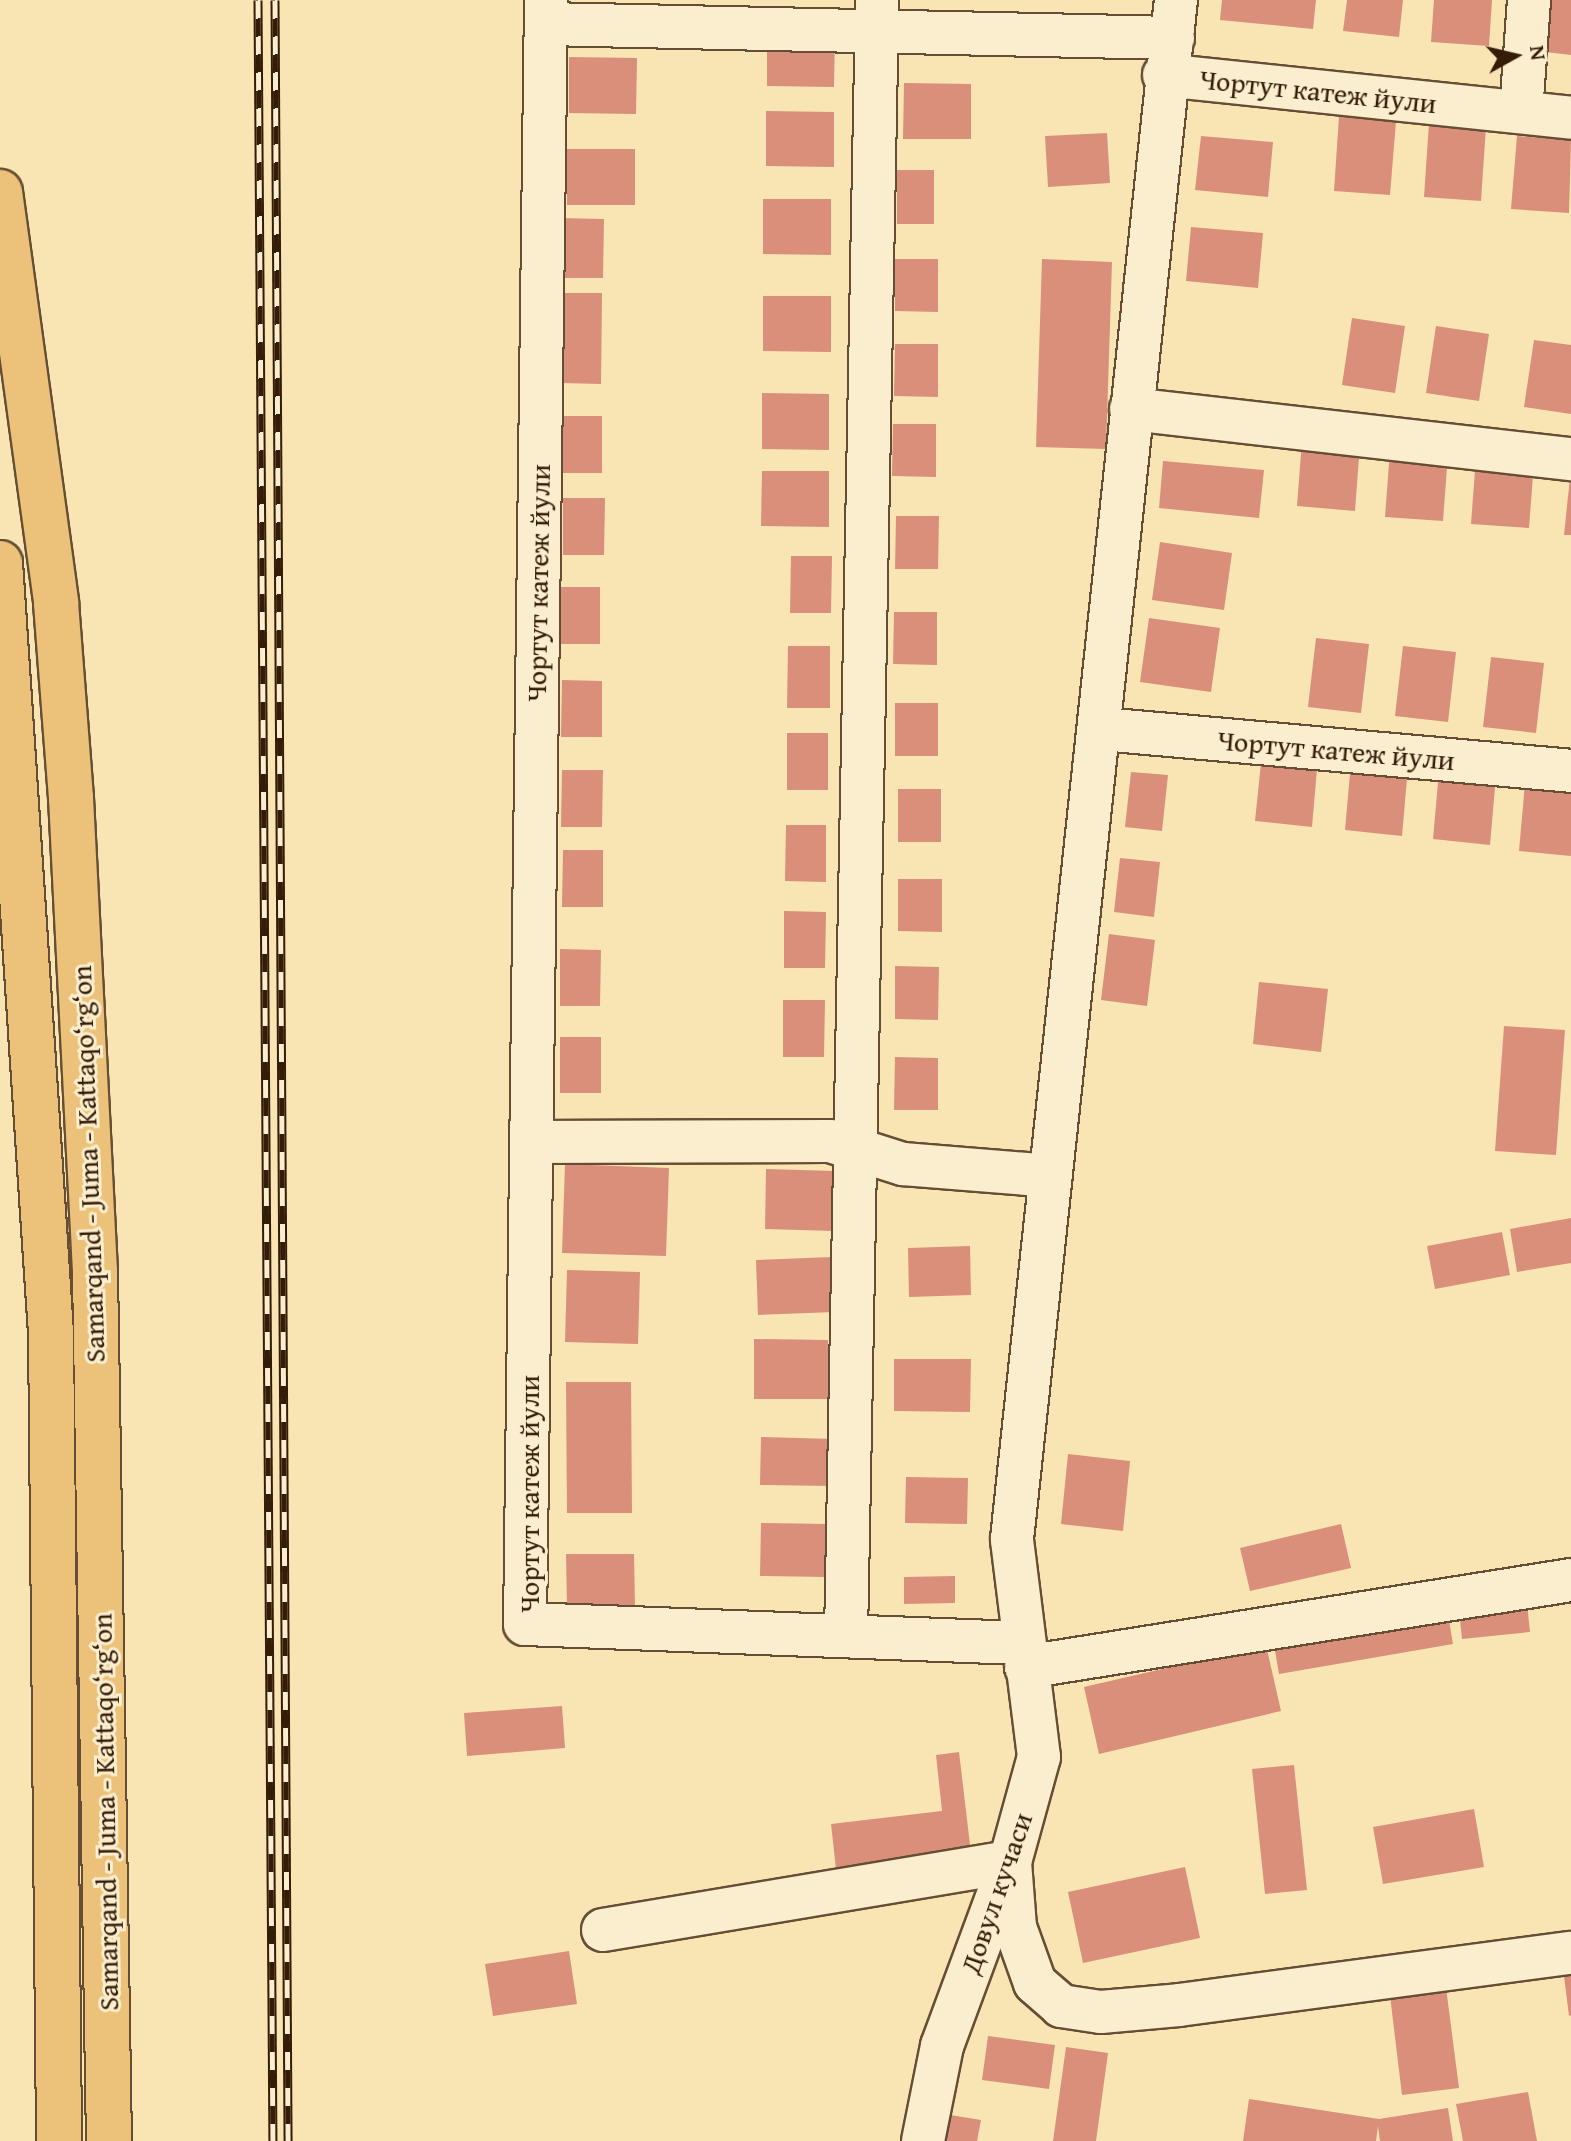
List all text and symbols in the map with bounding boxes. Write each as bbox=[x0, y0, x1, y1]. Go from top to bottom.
north arrow bbox=[1475, 16, 1555, 96]
text: N bbox=[1522, 43, 1556, 62]
street label: Чортут катеж йули bbox=[1198, 62, 1438, 120]
street label: Чортут катеж йули bbox=[519, 464, 557, 702]
street label: Чортут катеж йули bbox=[1216, 723, 1456, 777]
street label: Samarqand - Juma - Kattaqo‘rg‘on bbox=[64, 965, 112, 1363]
street label: Чортут катеж йули bbox=[512, 1375, 546, 1613]
street label: Samarqand - Juma - Kattaqo‘rg‘on bbox=[85, 1613, 125, 2011]
street label: Довул кучаси bbox=[953, 1808, 1039, 1978]

